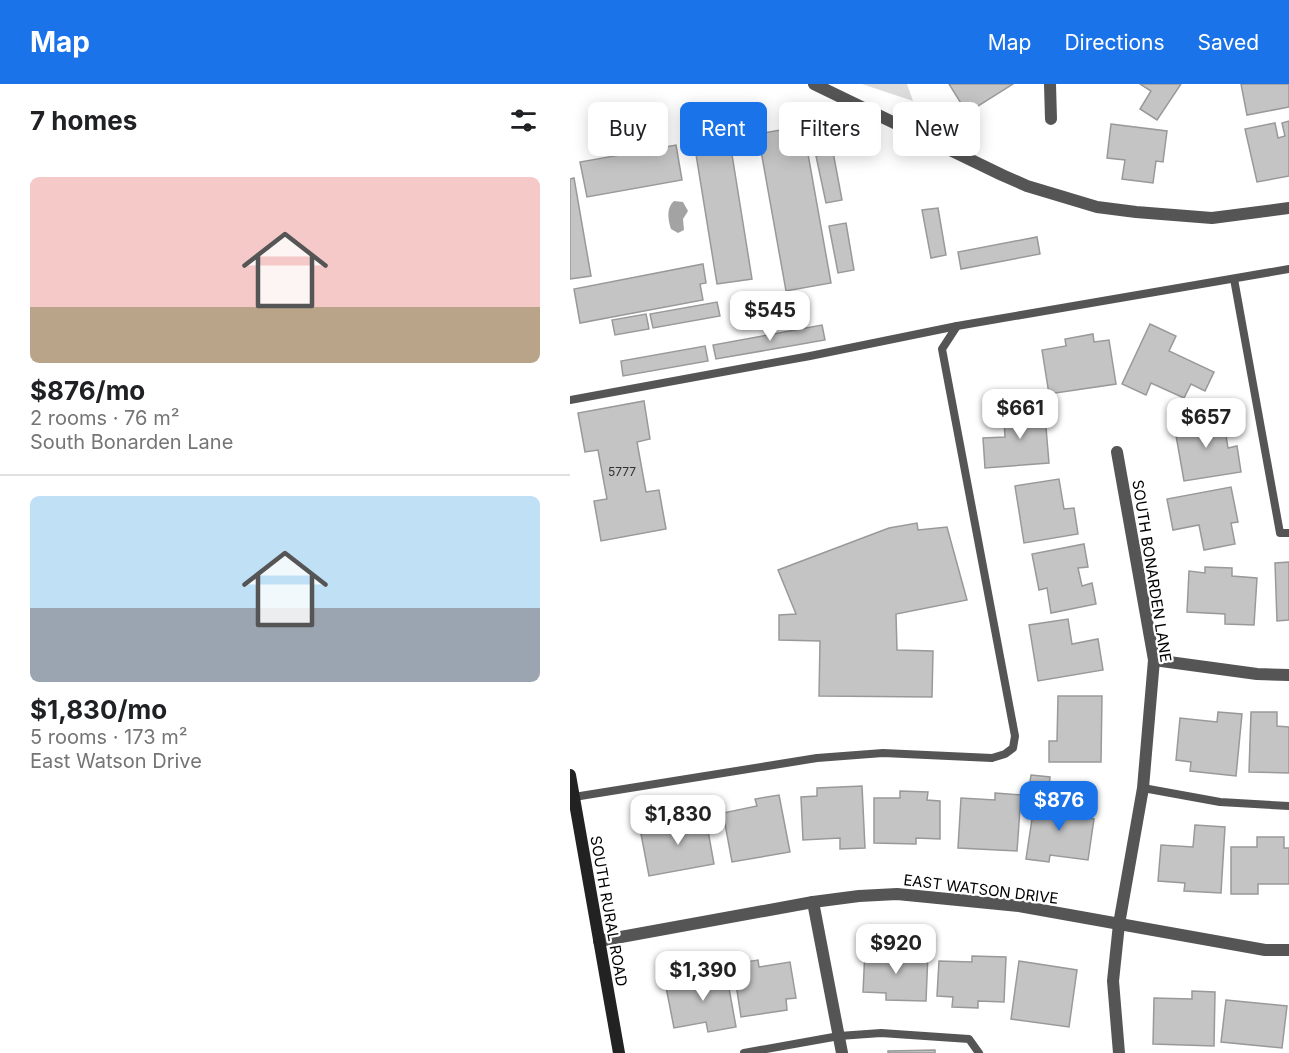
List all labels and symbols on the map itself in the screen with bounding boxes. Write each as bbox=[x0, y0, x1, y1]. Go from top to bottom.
pin: $545 bbox=[734, 291, 806, 342]
pin: $661 bbox=[984, 389, 1056, 440]
pin: $657 bbox=[1170, 398, 1242, 449]
house number: 5777 bbox=[608, 464, 636, 479]
street label: SOUTH BONARDEN LANE bbox=[1128, 478, 1176, 664]
pin: $876 bbox=[1023, 781, 1095, 832]
pin: $1,830 bbox=[629, 795, 727, 846]
street label: SOUTH RURAL ROAD bbox=[586, 834, 632, 988]
street label: EAST WATSON DRIVE bbox=[902, 870, 1060, 908]
pin: $920 bbox=[860, 924, 932, 975]
pin: $1,390 bbox=[654, 951, 752, 1002]

